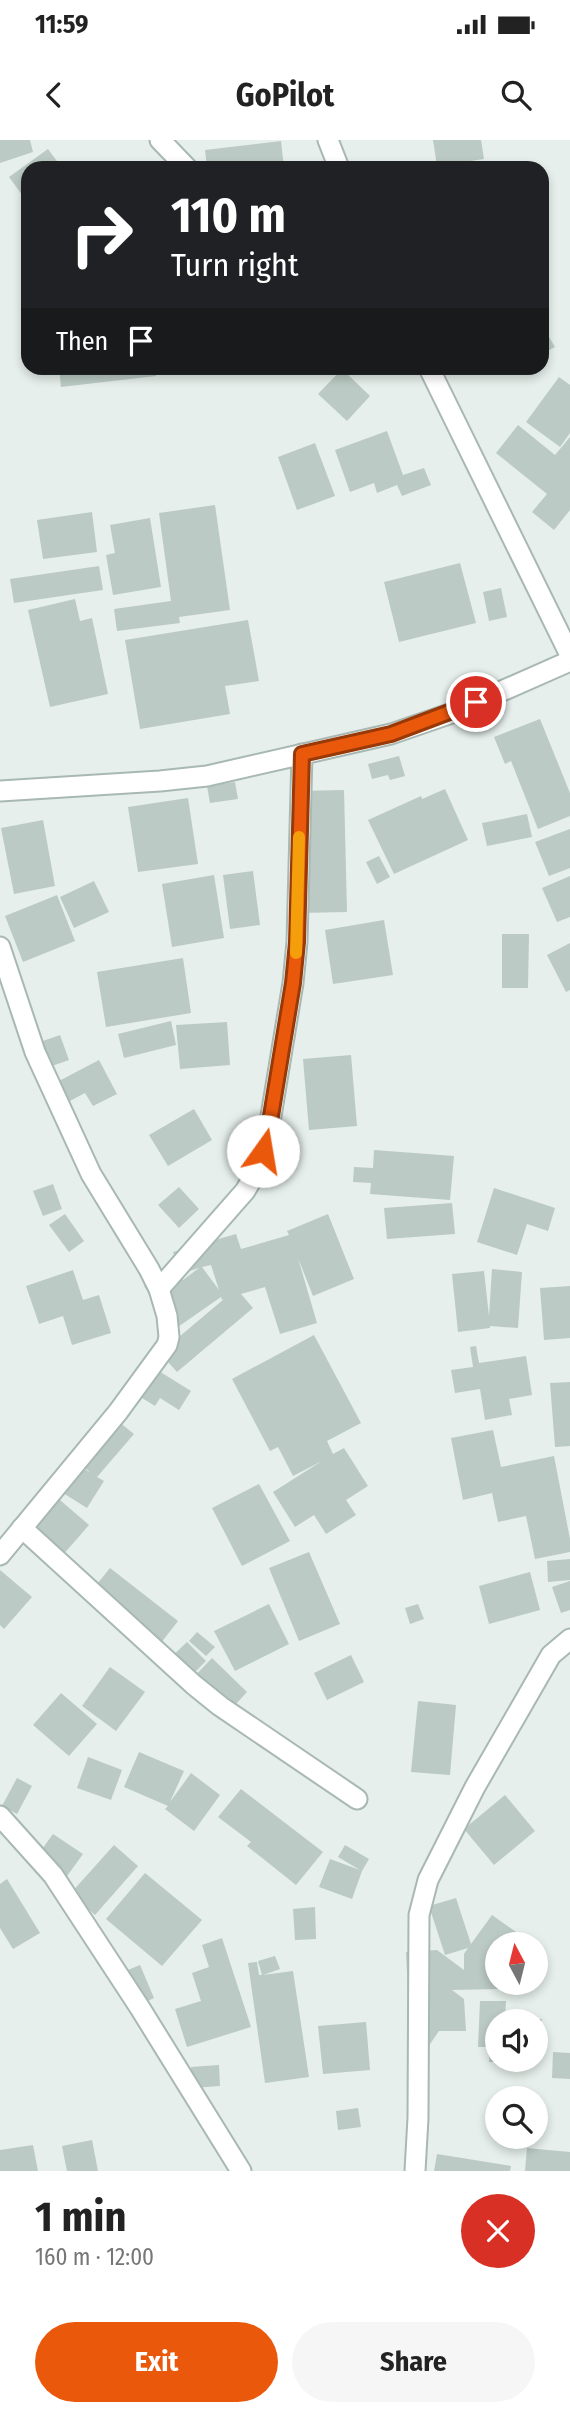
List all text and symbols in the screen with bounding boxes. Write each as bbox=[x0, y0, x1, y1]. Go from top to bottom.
text: 11:59 bbox=[35, 9, 89, 40]
icon: back bbox=[35, 76, 73, 114]
text: GoPilot bbox=[236, 76, 334, 114]
icon: search bbox=[497, 76, 535, 114]
text: 110 m bbox=[171, 186, 286, 245]
icon: right bbox=[56, 189, 147, 280]
text: Turn right bbox=[171, 246, 298, 284]
icon: arrive bbox=[122, 322, 160, 360]
text: Then bbox=[56, 326, 108, 357]
pin bbox=[446, 672, 506, 732]
icon: arrive bbox=[457, 683, 495, 721]
position arrow bbox=[226, 1114, 300, 1188]
north arrow bbox=[485, 1932, 548, 1995]
map controls bbox=[485, 1932, 548, 2149]
button: sound bbox=[485, 2009, 548, 2072]
button: search bbox=[485, 2086, 548, 2149]
text: 1 min bbox=[35, 2192, 126, 2242]
button: close bbox=[461, 2194, 535, 2268]
text: 160 m · 12:00 bbox=[35, 2243, 154, 2271]
button: Exit bbox=[35, 2322, 278, 2402]
button: Share bbox=[292, 2322, 535, 2402]

